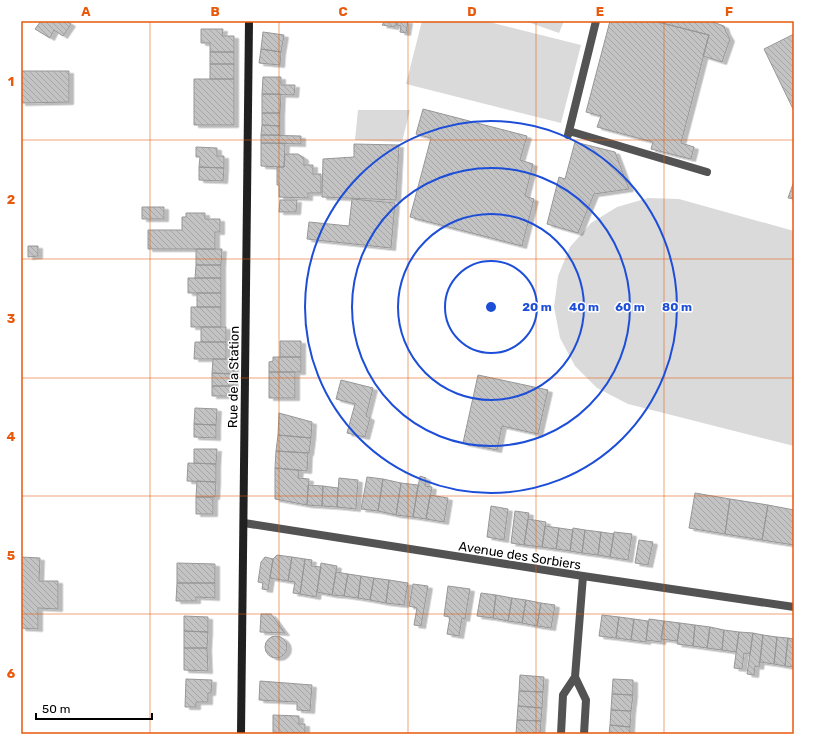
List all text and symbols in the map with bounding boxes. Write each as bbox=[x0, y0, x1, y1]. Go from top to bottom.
text: A bbox=[81, 4, 91, 19]
text: B bbox=[210, 4, 220, 19]
text: C bbox=[338, 4, 348, 19]
text: D bbox=[467, 4, 477, 19]
text: E bbox=[596, 4, 604, 19]
text: F bbox=[725, 4, 733, 19]
text: 1 bbox=[8, 74, 14, 89]
text: 2 bbox=[7, 192, 15, 207]
centre of rings bbox=[484, 300, 498, 314]
text: 20 m bbox=[522, 300, 552, 314]
text: 40 m bbox=[569, 300, 599, 314]
text: 60 m bbox=[615, 300, 645, 314]
text: 80 m bbox=[662, 300, 692, 314]
text: 3 bbox=[7, 311, 16, 326]
street label: Rue de la Station bbox=[225, 326, 242, 428]
text: 4 bbox=[7, 429, 16, 444]
street label: Avenue des Sorbiers bbox=[458, 538, 583, 573]
text: 5 bbox=[7, 548, 15, 563]
text: 6 bbox=[7, 666, 16, 681]
scale bar bbox=[36, 695, 152, 721]
text: 50 m bbox=[42, 702, 70, 716]

